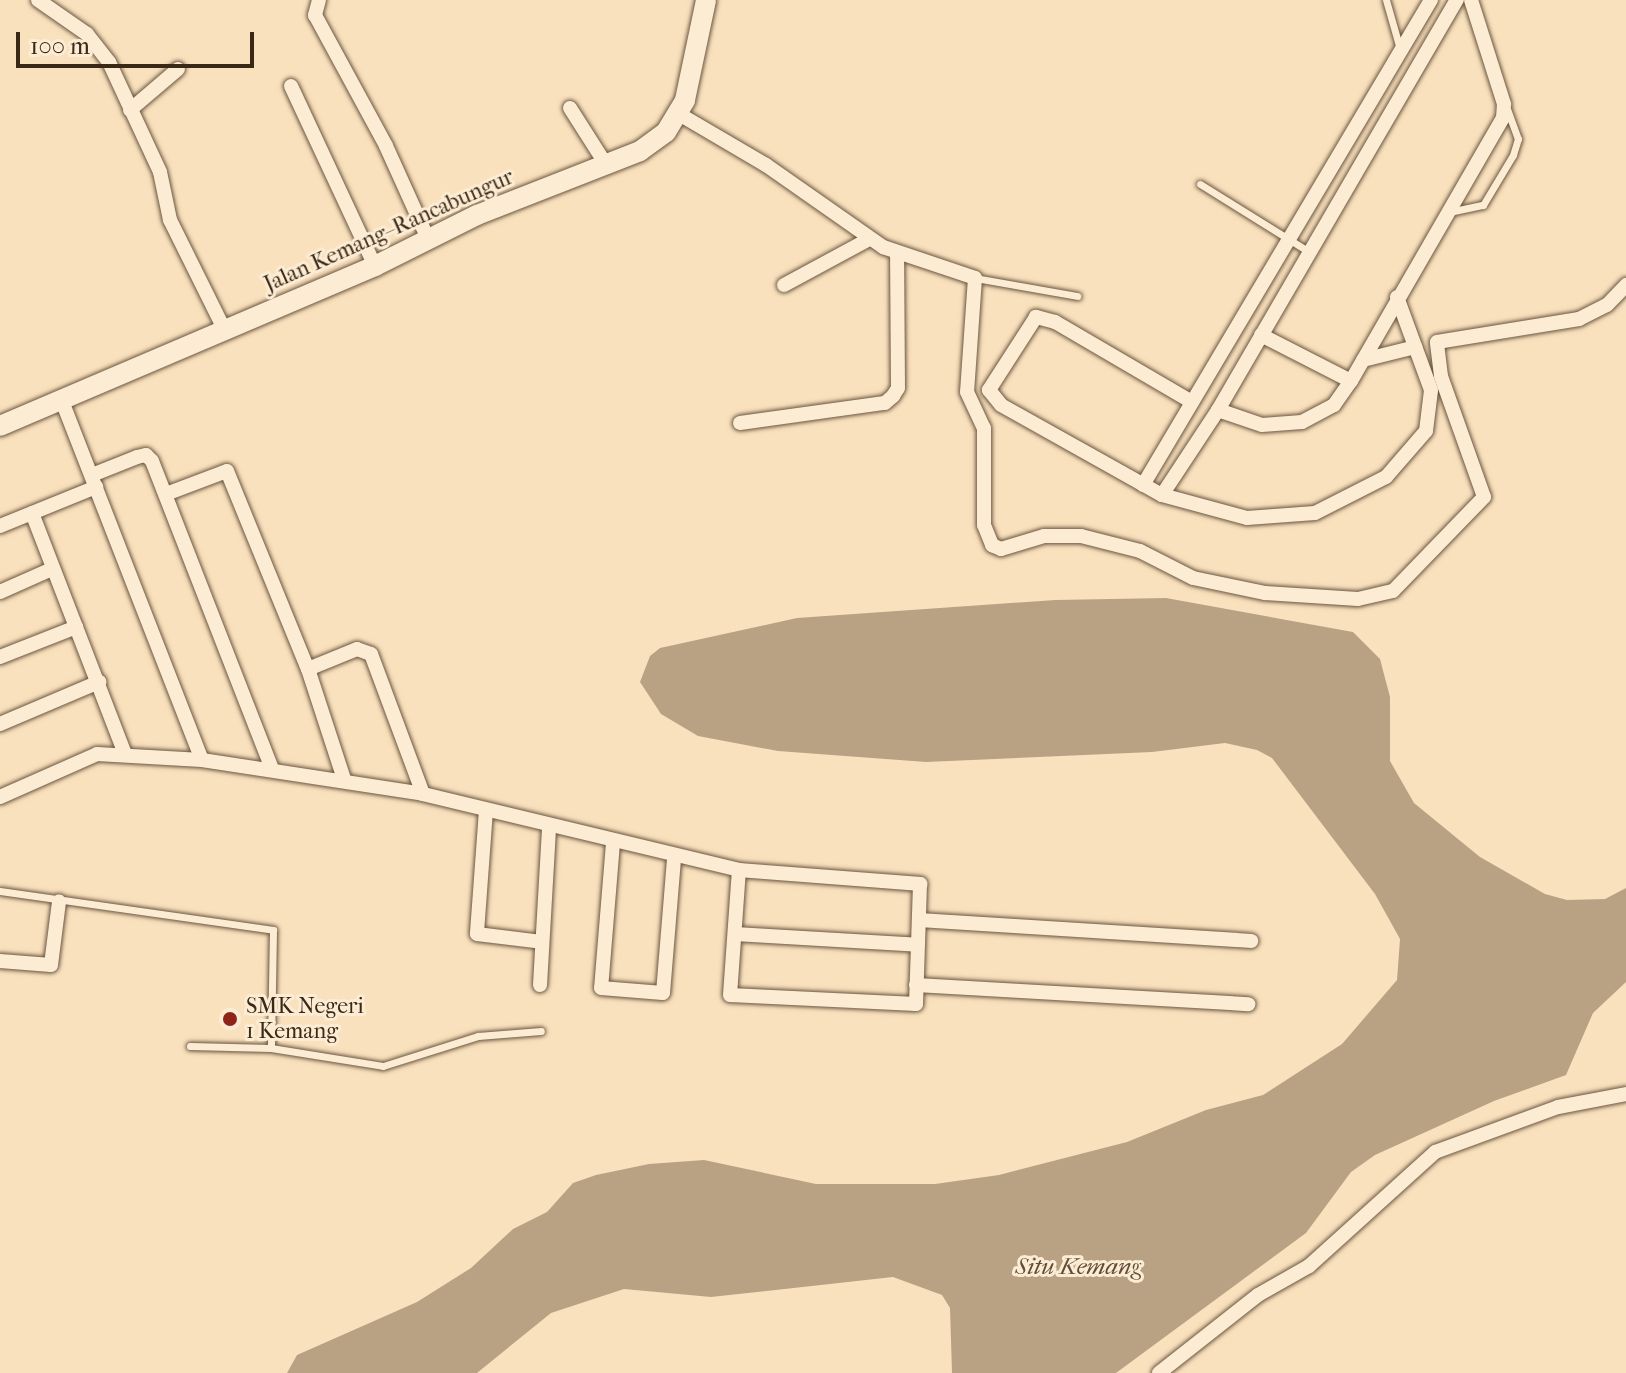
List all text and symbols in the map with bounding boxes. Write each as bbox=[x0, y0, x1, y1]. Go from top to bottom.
scale bar bbox=[20, 16, 258, 66]
text: 100 m bbox=[30, 32, 90, 60]
street label: Jalan Kemang–Rancabungur bbox=[260, 164, 518, 298]
place label: SMK Negeri 1 Kemang bbox=[246, 993, 364, 1044]
marker: SMK Negeri 1 Kemang bbox=[221, 1010, 239, 1028]
water label: Situ Kemang bbox=[1015, 1253, 1141, 1281]

